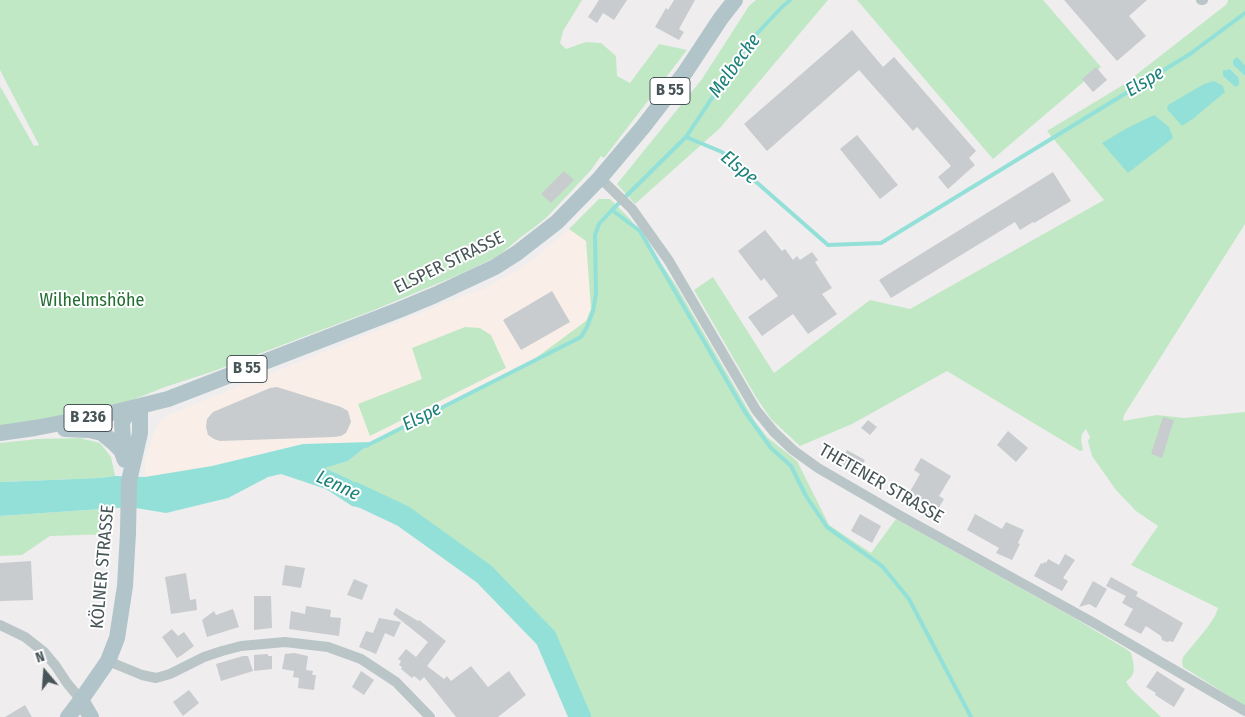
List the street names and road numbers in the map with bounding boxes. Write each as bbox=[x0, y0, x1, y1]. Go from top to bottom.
road number: B 55 bbox=[650, 78, 690, 104]
street label: ELSPER STRASSE bbox=[391, 227, 507, 299]
road number: B 55 bbox=[227, 356, 267, 382]
road number: B 236 bbox=[64, 404, 112, 432]
street label: THETENER STRASSE bbox=[815, 440, 947, 528]
street label: KÖLNER STRASSE bbox=[87, 504, 119, 630]

